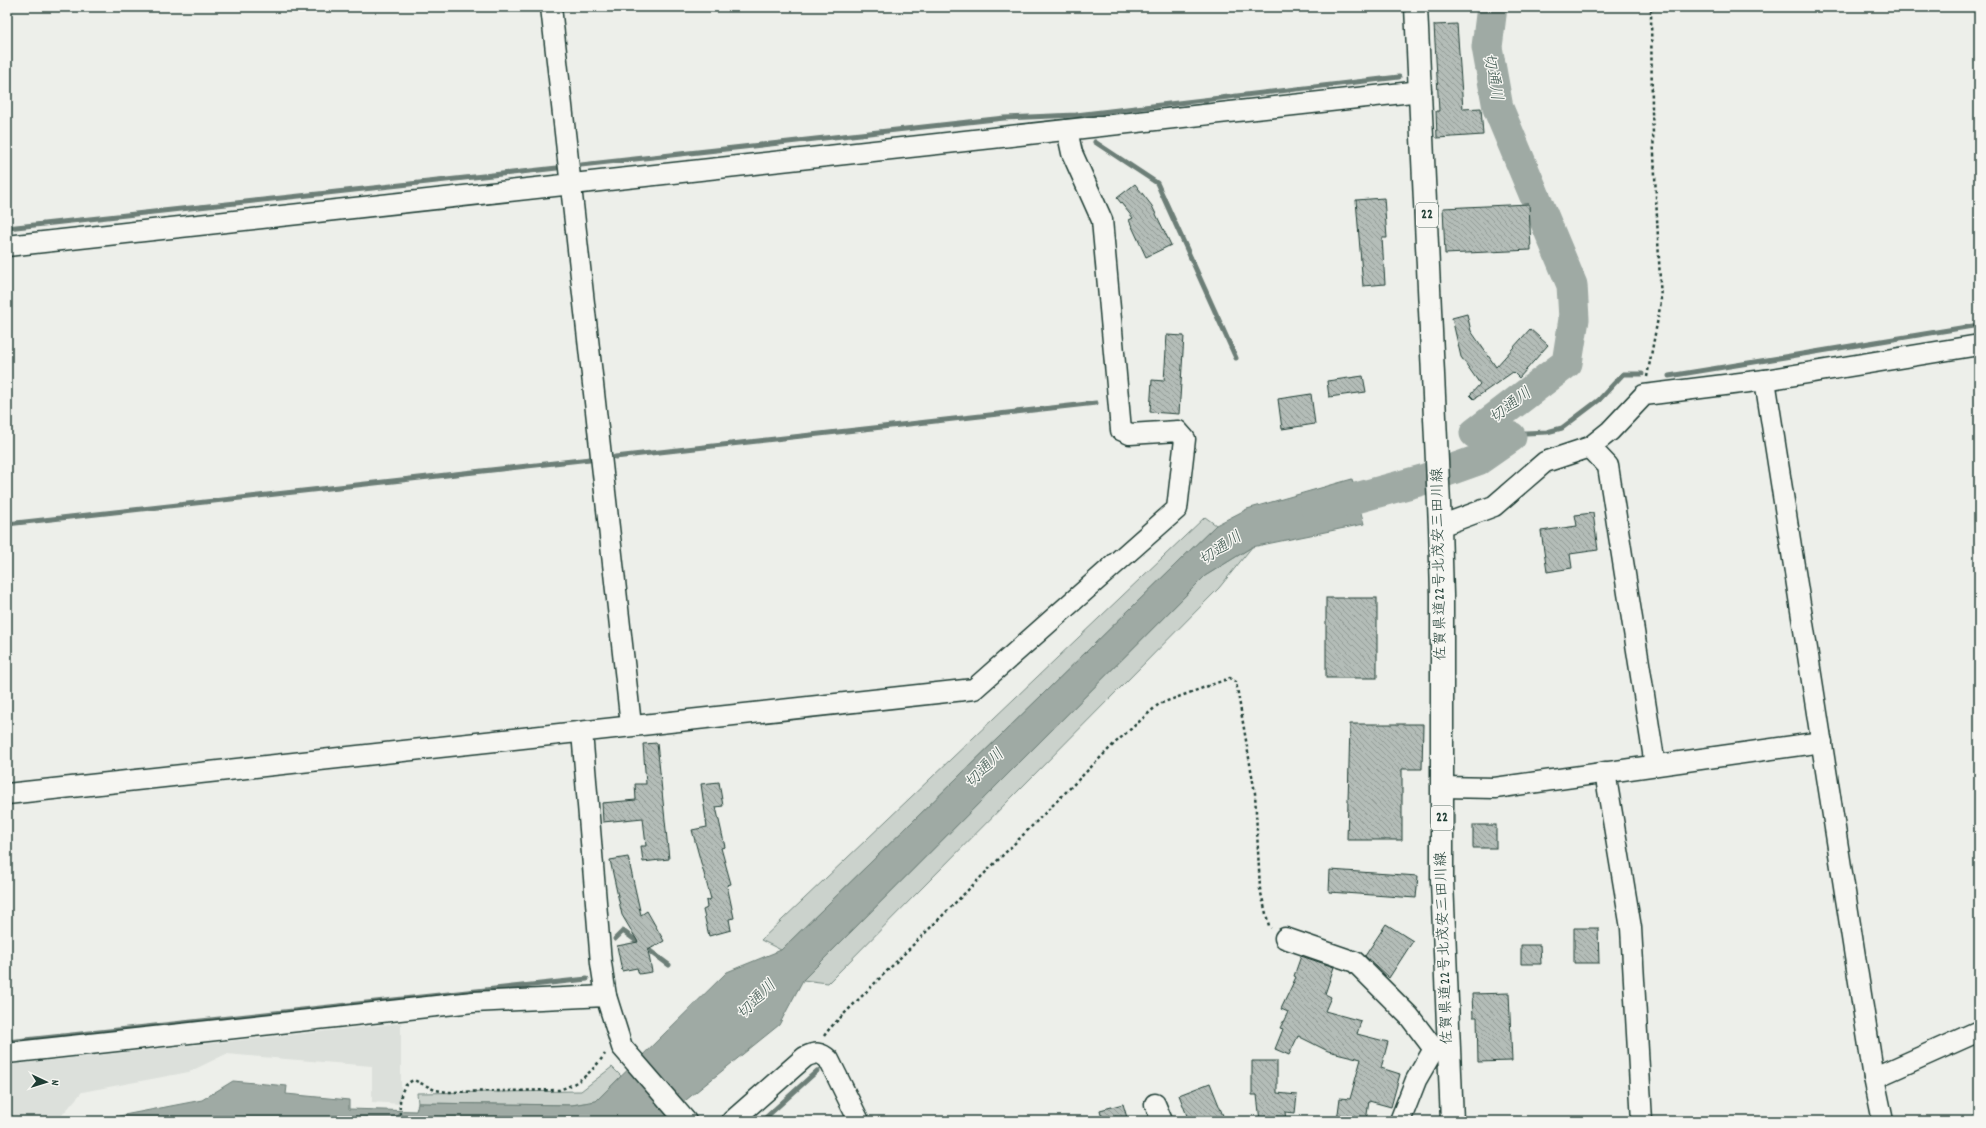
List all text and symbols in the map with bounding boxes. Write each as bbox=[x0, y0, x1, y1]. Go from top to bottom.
water label: 切通川 bbox=[1477, 51, 1507, 103]
road number: 22 bbox=[1416, 203, 1438, 227]
water label: 切通川 bbox=[1485, 382, 1537, 430]
street label: 佐賀県道22号北茂安三田川線 bbox=[1427, 467, 1453, 661]
water label: 切通川 bbox=[1195, 526, 1247, 572]
water label: 切通川 bbox=[960, 744, 1010, 794]
road number: 22 bbox=[1431, 806, 1453, 830]
street label: 佐賀県道22号北茂安三田川線 bbox=[1431, 851, 1459, 1045]
water label: 切通川 bbox=[732, 975, 782, 1025]
north arrow bbox=[26, 1062, 66, 1102]
text: N bbox=[46, 1079, 62, 1086]

